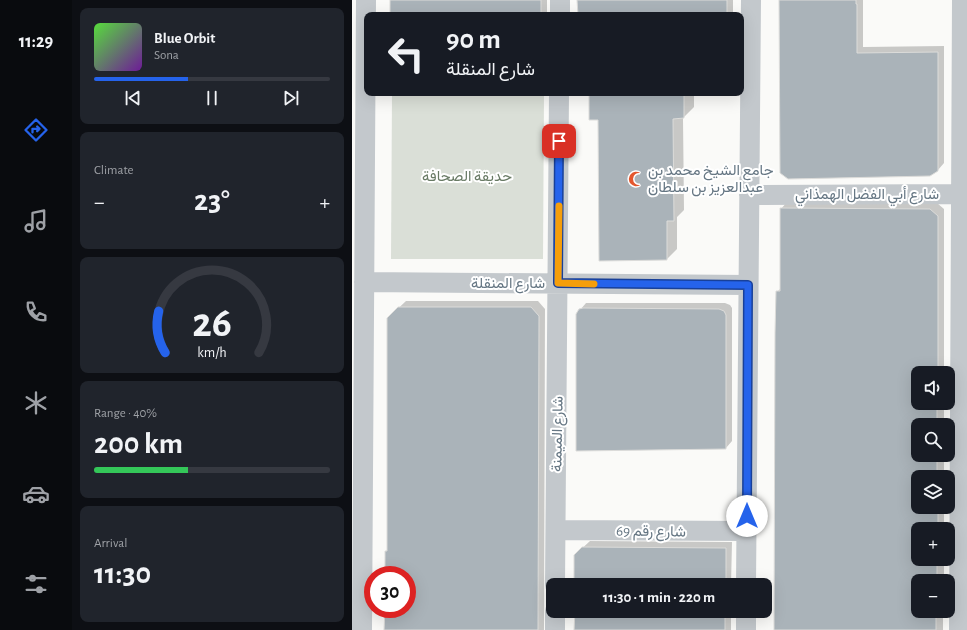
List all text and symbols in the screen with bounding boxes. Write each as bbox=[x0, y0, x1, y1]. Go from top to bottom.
text: 90 m bbox=[446, 26, 501, 54]
icon: left bbox=[380, 28, 432, 80]
text: Blue Orbit bbox=[154, 31, 215, 46]
text: 11:29 bbox=[19, 33, 53, 51]
text: Sona bbox=[154, 49, 179, 62]
text: شارع المنقلة bbox=[446, 61, 535, 79]
icon: previous bbox=[122, 87, 144, 109]
icon: pause bbox=[201, 87, 223, 109]
icon: next bbox=[280, 87, 302, 109]
icon: directions bbox=[22, 116, 50, 144]
pin bbox=[542, 124, 576, 158]
icon: arrive bbox=[548, 130, 570, 152]
place label: جامع الشيخ محمد بن عبدالعزيز بن سلطان bbox=[648, 163, 773, 197]
text: Climate bbox=[94, 164, 133, 177]
park label: حديقة الصحافة bbox=[422, 169, 512, 185]
mosque icon: جامع الشيخ محمد بن عبدالعزيز بن سلطان bbox=[627, 170, 645, 188]
text: 23° bbox=[194, 186, 230, 216]
street label: شارع أبي الفضل الهمذاني bbox=[795, 186, 939, 207]
text: − bbox=[94, 191, 105, 213]
text: + bbox=[319, 191, 330, 213]
icon: music bbox=[22, 207, 50, 235]
street label: شارع المنقلة bbox=[471, 276, 545, 294]
icon: phone bbox=[22, 298, 50, 326]
text: 26 bbox=[192, 303, 232, 344]
text: km/h bbox=[197, 346, 227, 360]
map controls bbox=[911, 366, 955, 618]
button: sound bbox=[911, 366, 955, 410]
icon: climate bbox=[22, 389, 50, 417]
street label: شارع الميمنة bbox=[549, 396, 569, 472]
text: Range · 40% bbox=[94, 407, 157, 420]
button: search bbox=[911, 418, 955, 462]
text: 200 km bbox=[94, 429, 183, 459]
button: layers bbox=[911, 470, 955, 514]
icon: car bbox=[22, 480, 50, 508]
position arrow bbox=[726, 495, 768, 537]
button: + bbox=[911, 522, 955, 566]
street label: شارع رقم 69 bbox=[616, 523, 686, 543]
text: Arrival bbox=[94, 537, 127, 550]
text: 11:30 bbox=[94, 559, 151, 589]
speed limit sign: 30 bbox=[364, 566, 416, 618]
icon: filters bbox=[22, 570, 50, 598]
button: − bbox=[911, 574, 955, 618]
text: 11:30 · 1 min · 220 m bbox=[603, 590, 715, 605]

